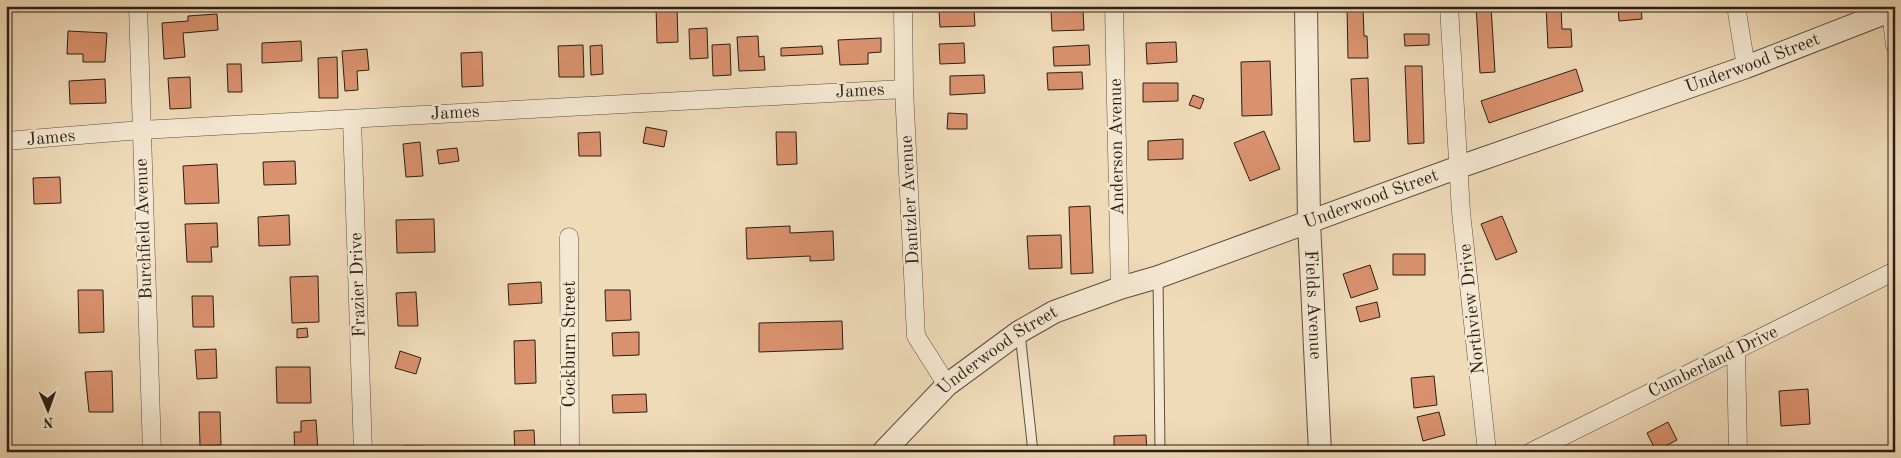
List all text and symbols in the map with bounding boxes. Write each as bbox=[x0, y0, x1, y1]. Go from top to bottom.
street label: Underwood Street bbox=[1683, 30, 1822, 96]
street label: Anderson Avenue bbox=[1107, 78, 1127, 216]
street label: James bbox=[835, 81, 885, 101]
street label: James bbox=[430, 103, 480, 123]
street label: James bbox=[26, 127, 76, 149]
street label: Dantzler Avenue bbox=[898, 135, 922, 265]
street label: Burchfield Avenue bbox=[133, 158, 155, 300]
street label: Underwood Street bbox=[1301, 166, 1441, 232]
street label: Frazier Drive bbox=[347, 232, 369, 338]
street label: Northview Drive bbox=[1456, 243, 1488, 375]
street label: Fields Avenue bbox=[1301, 250, 1325, 360]
street label: Cockburn Street bbox=[561, 281, 579, 407]
street label: Underwood Street bbox=[934, 303, 1061, 398]
street label: Cumberland Drive bbox=[1645, 323, 1781, 401]
north arrow bbox=[22, 386, 72, 436]
text: N bbox=[43, 415, 54, 429]

